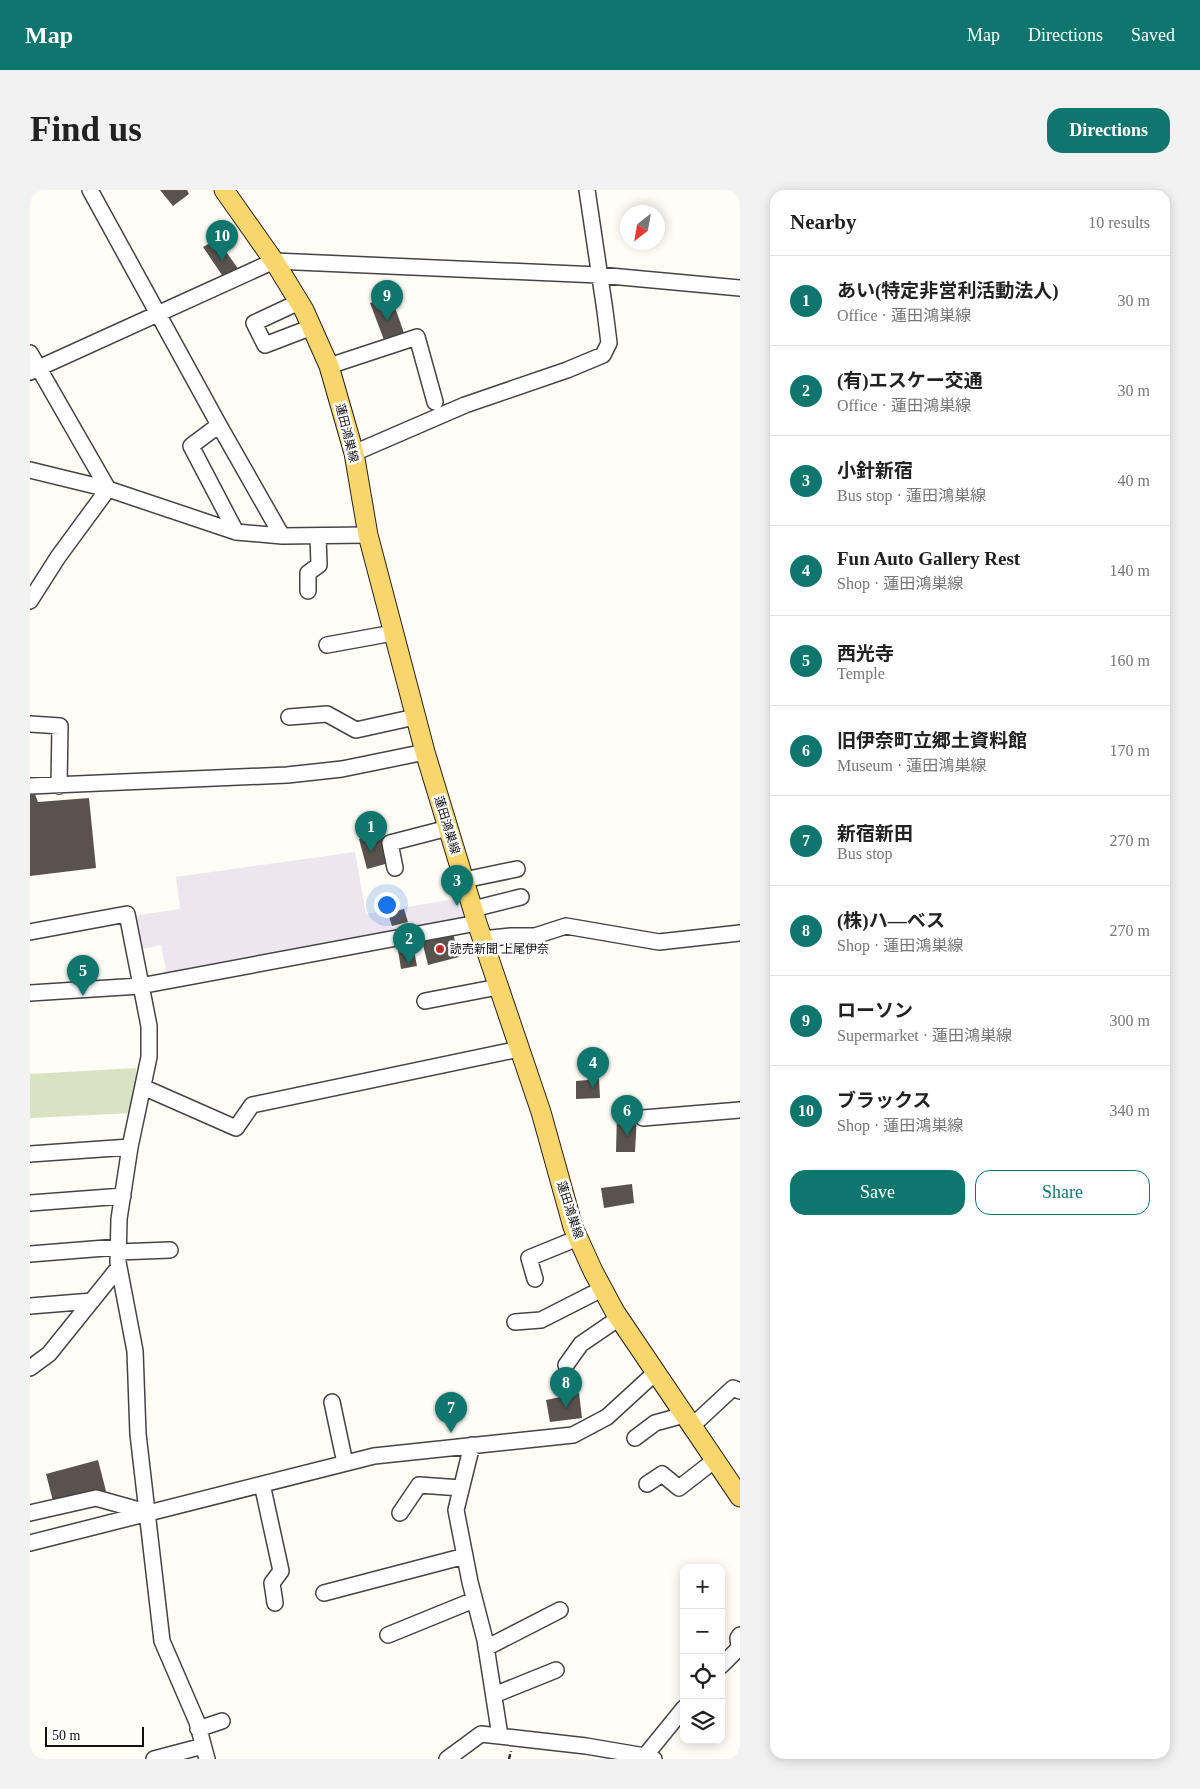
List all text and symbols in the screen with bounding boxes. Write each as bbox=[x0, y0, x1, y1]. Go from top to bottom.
text: Map bbox=[25, 22, 73, 48]
text: Map bbox=[967, 25, 1000, 45]
text: Directions bbox=[1028, 25, 1103, 45]
text: Saved bbox=[1131, 25, 1175, 45]
button: Directions bbox=[1047, 108, 1170, 153]
text: Find us bbox=[30, 110, 142, 149]
north arrow bbox=[620, 205, 665, 250]
text: Nearby bbox=[790, 210, 857, 234]
text: 10 results bbox=[1088, 214, 1150, 231]
pin: 10 bbox=[206, 220, 238, 261]
pin: 9 bbox=[371, 280, 403, 321]
text: あい(特定非営利活動法人) bbox=[837, 280, 1059, 301]
text: 1 bbox=[802, 292, 810, 309]
text: 30 m bbox=[1118, 292, 1150, 309]
text: Office · 蓮田鴻巣線 bbox=[837, 307, 971, 324]
text: (有)エスケー交通 bbox=[837, 370, 983, 391]
text: 2 bbox=[802, 382, 810, 399]
text: 30 m bbox=[1118, 382, 1150, 399]
text: Office · 蓮田鴻巣線 bbox=[837, 397, 971, 414]
street label: 蓮田鴻巣線 bbox=[333, 402, 361, 464]
text: 小針新宿 bbox=[837, 460, 913, 481]
text: 3 bbox=[802, 472, 810, 489]
text: 40 m bbox=[1118, 472, 1150, 489]
text: Bus stop · 蓮田鴻巣線 bbox=[837, 487, 986, 504]
text: Fun Auto Gallery Rest bbox=[837, 548, 1020, 569]
text: 4 bbox=[802, 562, 810, 579]
text: 140 m bbox=[1110, 562, 1150, 579]
text: Shop · 蓮田鴻巣線 bbox=[837, 575, 963, 592]
text: 西光寺 bbox=[837, 643, 894, 664]
text: 5 bbox=[802, 652, 810, 669]
text: 160 m bbox=[1110, 652, 1150, 669]
text: Temple bbox=[837, 665, 885, 682]
text: 旧伊奈町立郷土資料館 bbox=[837, 730, 1027, 751]
text: 6 bbox=[802, 742, 810, 759]
text: 170 m bbox=[1110, 742, 1150, 759]
text: Museum · 蓮田鴻巣線 bbox=[837, 757, 986, 774]
street label: 蓮田鴻巣線 bbox=[432, 794, 462, 856]
pin: 1 bbox=[355, 811, 387, 852]
text: 新宿新田 bbox=[837, 823, 913, 844]
text: 7 bbox=[802, 832, 810, 849]
text: 270 m bbox=[1110, 832, 1150, 849]
text: Bus stop bbox=[837, 845, 893, 862]
pin: 3 bbox=[441, 865, 473, 906]
your location bbox=[374, 892, 400, 918]
text: (株)ハ―ベス bbox=[837, 910, 945, 931]
text: 8 bbox=[802, 922, 810, 939]
text: 270 m bbox=[1110, 922, 1150, 939]
pin: 2 bbox=[393, 923, 425, 964]
text: Shop · 蓮田鴻巣線 bbox=[837, 937, 963, 954]
place label: 読売新聞 上尾伊奈 bbox=[450, 942, 549, 956]
marker: 読売新聞 上尾伊奈 bbox=[434, 943, 446, 955]
pin: 5 bbox=[67, 955, 99, 996]
text: ローソン bbox=[837, 1000, 913, 1021]
text: 9 bbox=[802, 1012, 810, 1029]
text: 300 m bbox=[1110, 1012, 1150, 1029]
text: Supermarket · 蓮田鴻巣線 bbox=[837, 1027, 1012, 1044]
pin: 4 bbox=[577, 1047, 609, 1088]
text: ブラックス bbox=[837, 1090, 931, 1111]
pin: 6 bbox=[611, 1095, 643, 1136]
text: 10 bbox=[798, 1102, 814, 1119]
text: 340 m bbox=[1110, 1102, 1150, 1119]
text: Shop · 蓮田鴻巣線 bbox=[837, 1117, 963, 1134]
button: Save bbox=[790, 1170, 965, 1215]
button: Share bbox=[975, 1170, 1150, 1215]
street label: 蓮田鴻巣線 bbox=[554, 1179, 586, 1241]
pin: 8 bbox=[550, 1367, 582, 1408]
pin: 7 bbox=[435, 1392, 467, 1433]
map controls bbox=[680, 1564, 725, 1744]
button: + bbox=[680, 1564, 725, 1609]
button: − bbox=[680, 1609, 725, 1654]
button: locate bbox=[680, 1654, 725, 1699]
button: layers bbox=[680, 1699, 725, 1744]
scale bar bbox=[45, 1724, 144, 1747]
text: 50 m bbox=[52, 1728, 80, 1743]

